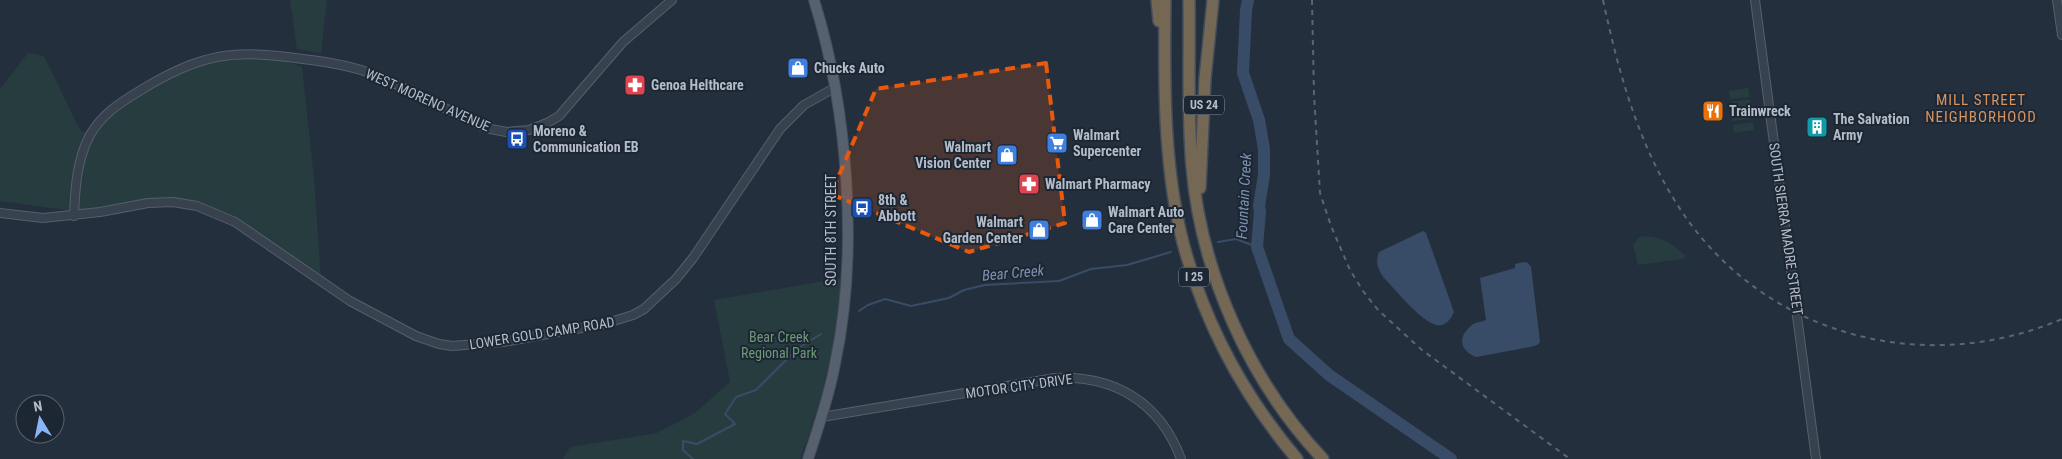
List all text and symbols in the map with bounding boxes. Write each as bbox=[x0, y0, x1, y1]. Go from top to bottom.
shop icon: Chucks Auto bbox=[786, 56, 810, 80]
place label: Chucks Auto bbox=[814, 60, 885, 76]
street label: WEST MORENO AVENUE bbox=[363, 65, 493, 135]
pharmacy icon: Genoa Helthcare bbox=[623, 73, 647, 97]
place label: Genoa Helthcare bbox=[651, 77, 744, 93]
district label: MILL STREET NEIGHBORHOOD bbox=[1925, 91, 2037, 126]
road number: US 24 bbox=[1184, 96, 1224, 114]
restaurant icon: Trainwreck bbox=[1701, 99, 1725, 123]
place label: Trainwreck bbox=[1729, 103, 1791, 119]
place label: The Salvation Army bbox=[1833, 111, 1910, 143]
building icon: The Salvation Army bbox=[1805, 115, 1829, 139]
place label: Moreno & Communication EB bbox=[533, 123, 639, 155]
bus stop icon: Moreno & Communication EB bbox=[505, 127, 529, 151]
place label: Walmart Supercenter bbox=[1073, 127, 1142, 159]
supermarket icon: Walmart Supercenter bbox=[1045, 131, 1069, 155]
place label: Walmart Vision Center bbox=[915, 139, 991, 171]
street label: SOUTH SIERRA MADRE STREET bbox=[1766, 142, 1806, 316]
shop icon: Walmart Vision Center bbox=[995, 143, 1019, 167]
water label: Fountain Creek bbox=[1233, 152, 1255, 239]
pharmacy icon: Walmart Pharmacy bbox=[1017, 172, 1041, 196]
street label: SOUTH 8TH STREET bbox=[823, 174, 839, 286]
place label: Walmart Pharmacy bbox=[1045, 176, 1151, 192]
place label: 8th & Abbott bbox=[878, 192, 916, 224]
bus stop icon: 8th & Abbott bbox=[850, 196, 874, 220]
place label: Walmart Auto Care Center bbox=[1108, 204, 1184, 236]
shop icon: Walmart Auto Care Center bbox=[1080, 208, 1104, 232]
place label: Walmart Garden Center bbox=[943, 214, 1023, 246]
shop icon: Walmart Garden Center bbox=[1027, 218, 1051, 242]
water label: Bear Creek bbox=[981, 261, 1045, 285]
road number: I 25 bbox=[1179, 268, 1209, 286]
street label: LOWER GOLD CAMP ROAD bbox=[468, 314, 616, 352]
park label: Bear Creek Regional Park bbox=[741, 329, 818, 361]
street label: MOTOR CITY DRIVE bbox=[964, 371, 1074, 401]
north arrow bbox=[15, 394, 65, 444]
text: N bbox=[32, 398, 43, 415]

